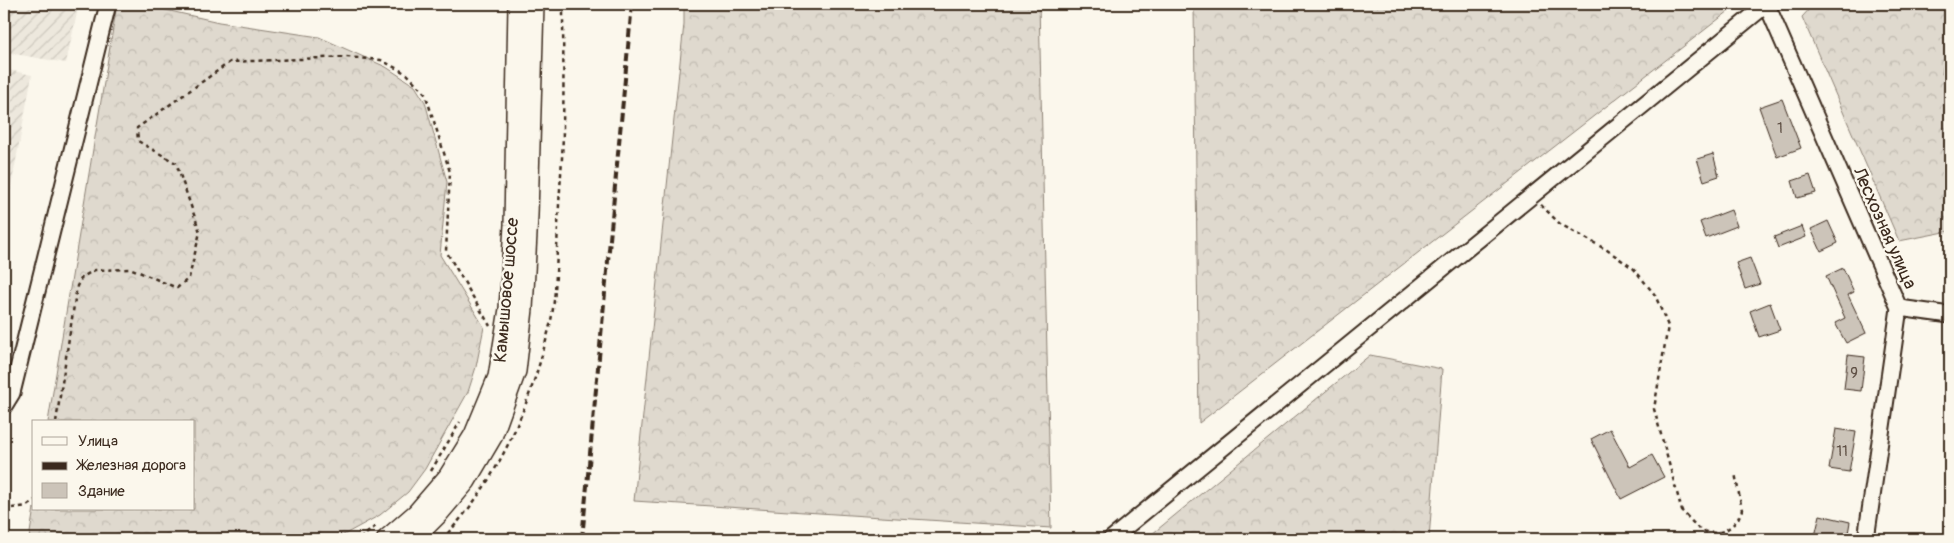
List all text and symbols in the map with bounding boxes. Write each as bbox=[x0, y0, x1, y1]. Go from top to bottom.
house number: 1 bbox=[1777, 119, 1783, 138]
street label: Лесхозная улица bbox=[1847, 163, 1922, 293]
street label: Камышовое шоссе bbox=[489, 216, 524, 363]
house number: 9 bbox=[1850, 364, 1858, 383]
legend bbox=[32, 420, 195, 510]
text: Улица bbox=[78, 432, 118, 451]
house number: 11 bbox=[1836, 442, 1848, 461]
text: Железная дорога bbox=[76, 456, 186, 475]
text: Здание bbox=[78, 482, 125, 501]

